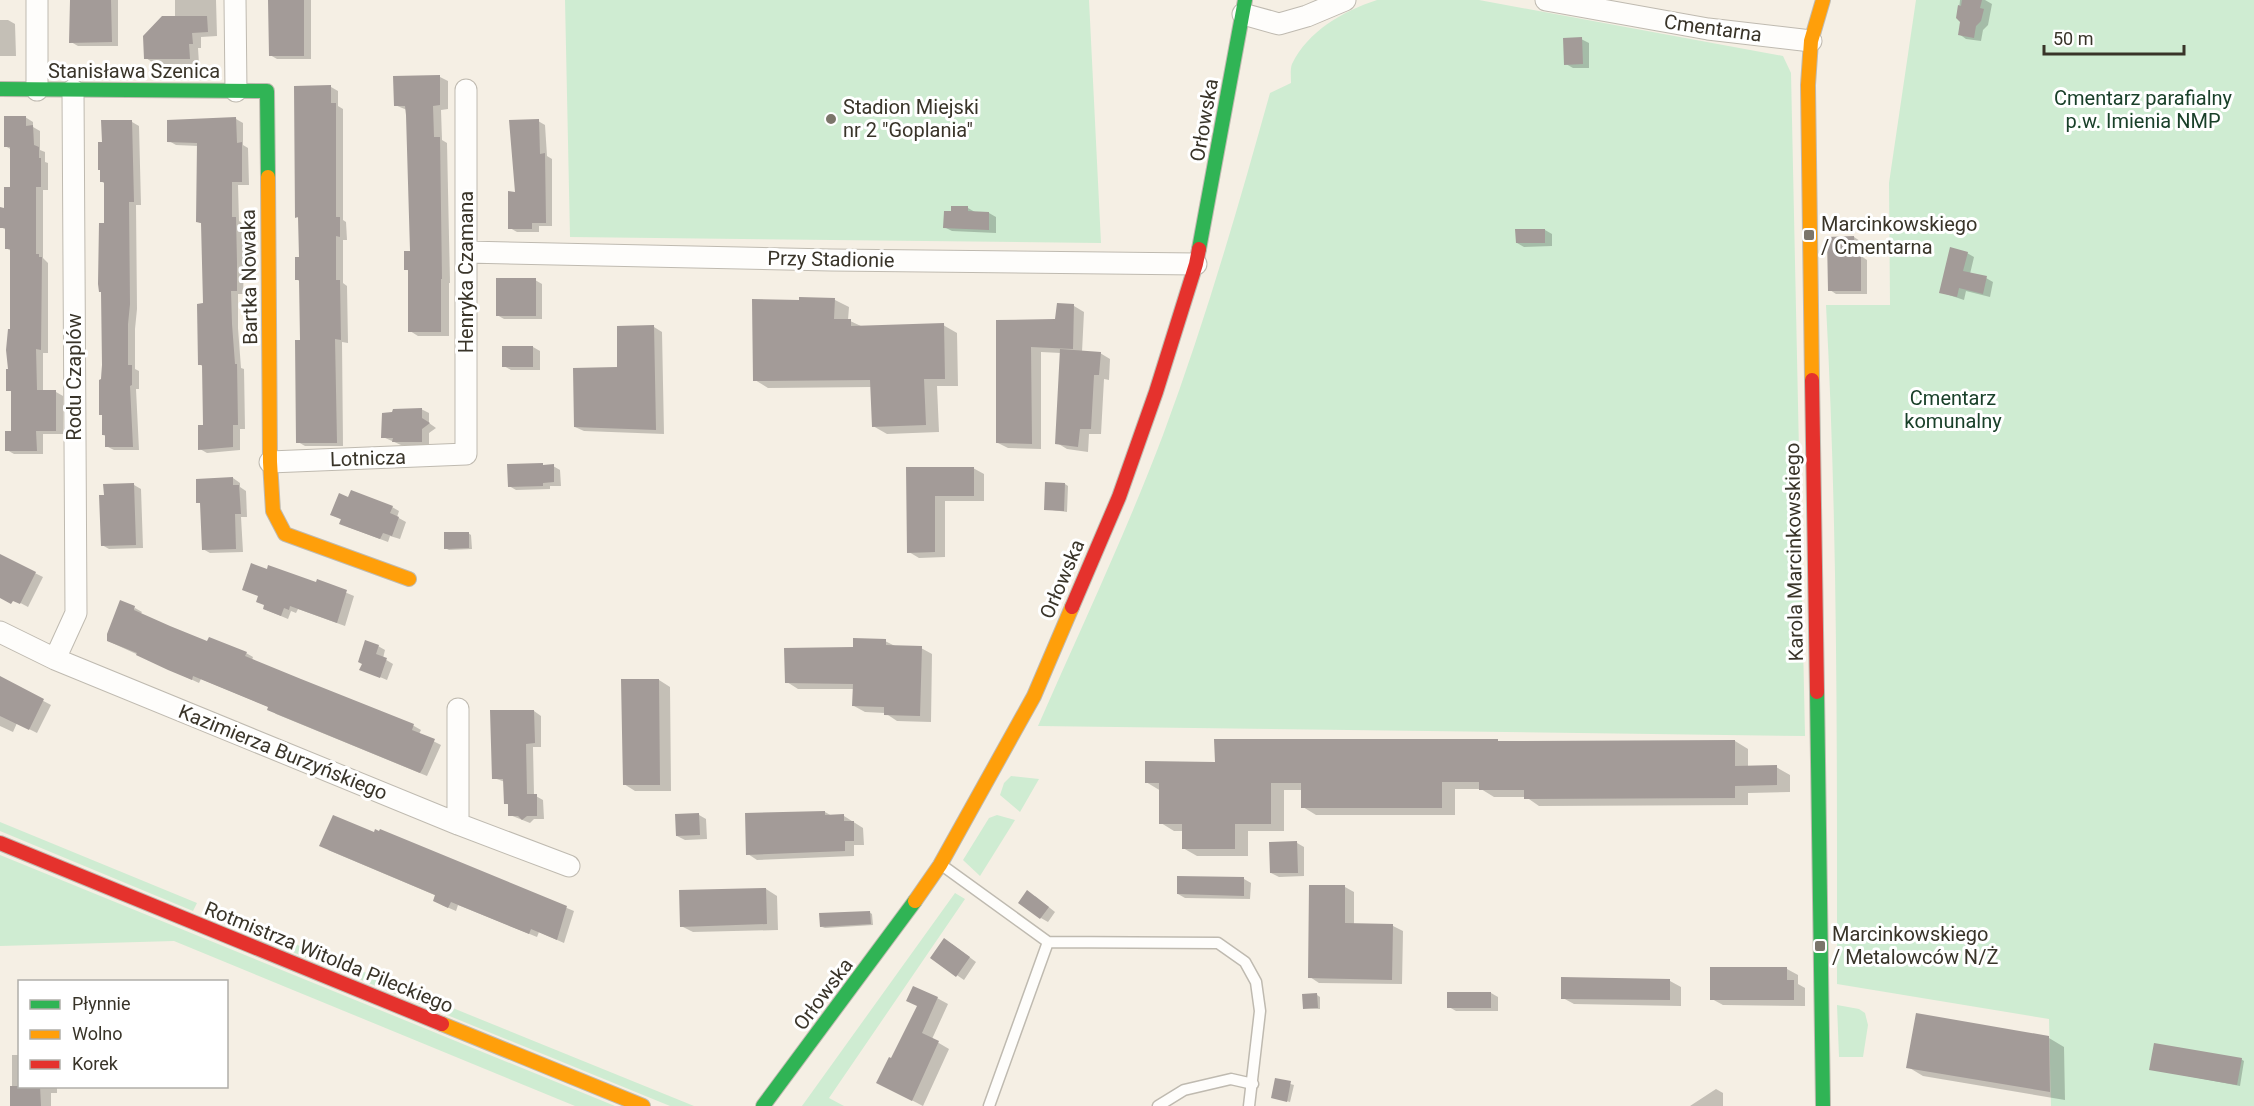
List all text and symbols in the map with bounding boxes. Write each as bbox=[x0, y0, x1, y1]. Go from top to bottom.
street label: Cmentarna bbox=[1663, 9, 1763, 47]
scale bar bbox=[2044, 18, 2184, 56]
text: 50 m bbox=[2053, 28, 2093, 49]
street label: Stanisława Szenica bbox=[48, 59, 220, 83]
street label: Orłowska bbox=[1185, 77, 1223, 163]
park label: Cmentarz parafialny p.w. Imienia NMP bbox=[2054, 86, 2233, 133]
place label: Stadion Miejski nr 2 "Goplania" bbox=[843, 95, 979, 142]
marker: Stadion Miejski nr 2 "Goplania" bbox=[824, 112, 838, 126]
street label: Henryka Czamana bbox=[454, 191, 478, 353]
street label: Bartka Nowaka bbox=[236, 209, 262, 345]
place label: Marcinkowskiego / Cmentarna bbox=[1821, 212, 1977, 259]
marker: Marcinkowskiego / Cmentarna bbox=[1802, 228, 1816, 242]
street label: Przy Stadionie bbox=[767, 246, 895, 272]
street label: Rodu Czaplów bbox=[62, 313, 86, 441]
park label: Cmentarz komunalny bbox=[1904, 386, 2002, 433]
street label: Karola Marcinkowskiego bbox=[1780, 443, 1808, 661]
street label: Lotnicza bbox=[330, 445, 406, 471]
street label: Orłowska bbox=[1035, 536, 1089, 622]
street label: Kazimierza Burzyńskiego bbox=[175, 699, 391, 805]
street label: Rotmistrza Witolda Pileckiego bbox=[201, 896, 457, 1018]
place label: Marcinkowskiego / Metalowców N/Ż bbox=[1832, 922, 1998, 969]
marker: Marcinkowskiego / Metalowców N/Ż bbox=[1813, 939, 1827, 953]
street label: Orłowska bbox=[788, 953, 858, 1035]
legend bbox=[18, 980, 228, 1088]
text: Płynnie bbox=[72, 993, 131, 1014]
text: Wolno bbox=[72, 1023, 123, 1044]
text: Korek bbox=[72, 1053, 119, 1074]

